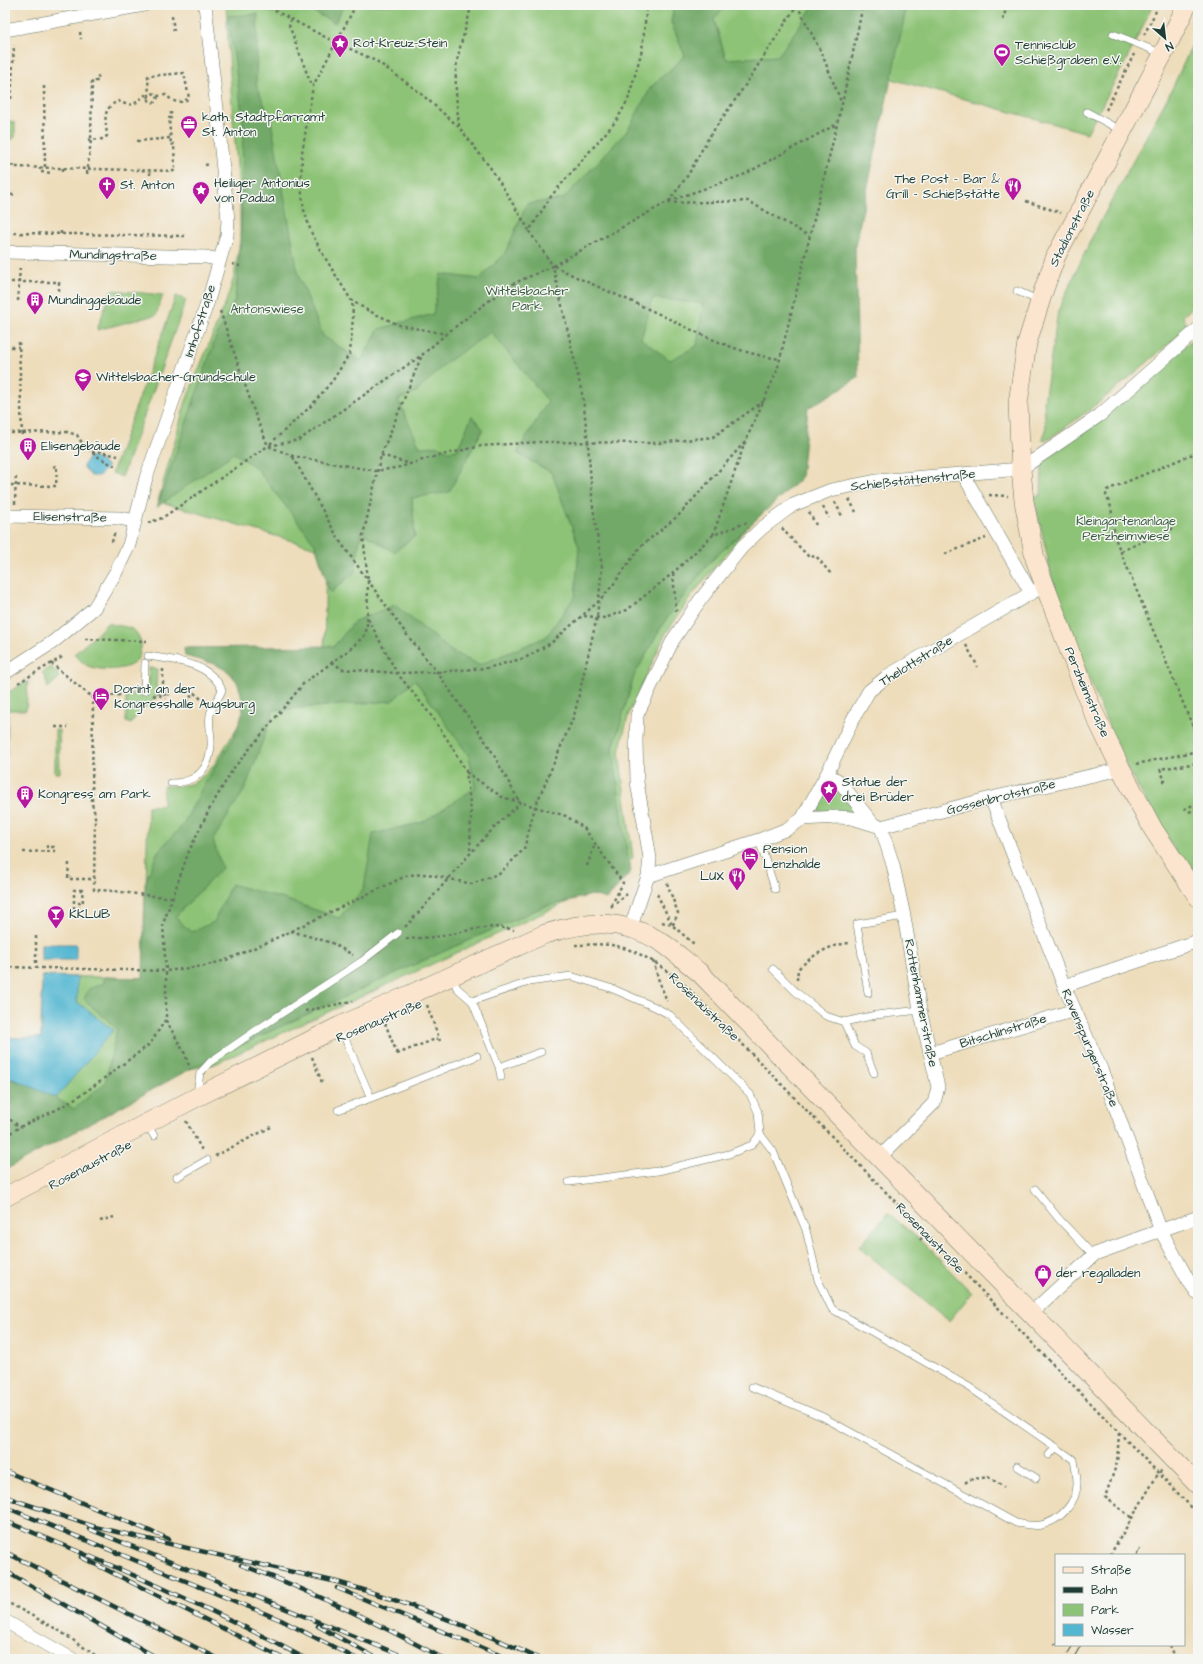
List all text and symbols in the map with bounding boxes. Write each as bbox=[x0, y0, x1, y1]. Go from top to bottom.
north arrow bbox=[1145, 18, 1185, 58]
place icon: Rot-Kreuz-Stein bbox=[330, 33, 350, 58]
place label: Rot-Kreuz-Stein bbox=[353, 34, 448, 52]
place label: Tennisclub Schießgraben e.V. bbox=[1015, 36, 1122, 70]
text: N bbox=[1163, 38, 1176, 55]
sports icon: Tennisclub Schießgraben e.V. bbox=[992, 42, 1012, 67]
place label: kath. Stadtpfarramt St. Anton bbox=[202, 108, 326, 141]
office icon: kath. Stadtpfarramt St. Anton bbox=[179, 114, 199, 139]
place label: The Post - Bar & Grill - Schießstätte bbox=[886, 170, 1000, 203]
place label: Heiliger Antonius von Padua bbox=[214, 174, 310, 207]
church icon: St. Anton bbox=[97, 175, 117, 200]
place label: St. Anton bbox=[120, 176, 175, 194]
restaurant icon: The Post - Bar & Grill - Schießstätte bbox=[1003, 176, 1023, 201]
place icon: Heiliger Antonius von Padua bbox=[191, 180, 211, 205]
street label: Stadionstraße bbox=[1045, 186, 1099, 270]
street label: Mundingstraße bbox=[69, 245, 157, 266]
street label: Imhofstraße bbox=[180, 282, 220, 360]
park label: Wittelsbacher Park bbox=[485, 282, 569, 315]
building icon: Mundinggebäude bbox=[25, 290, 45, 315]
place label: Mundinggebäude bbox=[48, 291, 142, 310]
park label: Antonswiese bbox=[230, 300, 304, 318]
school or university icon: Wittelsbacher-Grundschule bbox=[73, 367, 93, 392]
place label: Wittelsbacher-Grundschule bbox=[96, 368, 256, 386]
building icon: Elisengebäude bbox=[18, 436, 38, 461]
place label: Elisengebäude bbox=[41, 437, 121, 456]
street label: Schießstättenstraße bbox=[850, 464, 976, 496]
street label: Elisenstraße bbox=[33, 507, 107, 527]
park label: Kleingartenanlage Perzheimwiese bbox=[1076, 512, 1176, 545]
street label: Thelottstraße bbox=[876, 631, 956, 691]
street label: Perzheimstraße bbox=[1060, 644, 1114, 740]
place label: Dorint an der Kongresshalle Augsburg bbox=[114, 680, 255, 714]
hotel icon: Dorint an der Kongresshalle Augsburg bbox=[91, 686, 111, 711]
place label: Statue der drei Brüder bbox=[842, 773, 914, 806]
street label: Gossenbrotstraße bbox=[945, 775, 1057, 819]
place icon: Statue der drei Brüder bbox=[819, 779, 839, 804]
building icon: Kongress am Park bbox=[15, 784, 35, 809]
place label: Kongress am Park bbox=[38, 785, 151, 804]
place label: Pension Lenzhalde bbox=[763, 840, 821, 873]
hotel icon: Pension Lenzhalde bbox=[740, 846, 760, 871]
restaurant icon: LUX bbox=[727, 866, 747, 891]
place label: LUX bbox=[700, 867, 724, 885]
bar icon: KKLUB bbox=[46, 904, 66, 929]
place label: KKLUB bbox=[69, 905, 110, 923]
street label: Rottenhammerstraße bbox=[900, 937, 942, 1069]
street label: Rosenaustraße bbox=[665, 969, 743, 1045]
street label: Ravenspurgerstraße bbox=[1056, 986, 1123, 1110]
street label: Rosenaustraße bbox=[333, 995, 425, 1047]
street label: Bitschlinstraße bbox=[957, 1009, 1049, 1053]
street label: Rosenaustraße bbox=[45, 1136, 135, 1194]
street label: Rosenaustraße bbox=[892, 1199, 968, 1277]
shop icon: der regalladen bbox=[1033, 1263, 1053, 1288]
place label: der regalladen bbox=[1056, 1264, 1141, 1283]
legend bbox=[1055, 1554, 1185, 1646]
text: Straße bbox=[1091, 1562, 1132, 1579]
text: Bahn bbox=[1091, 1582, 1118, 1599]
text: Park bbox=[1091, 1602, 1119, 1619]
text: Wasser bbox=[1091, 1622, 1134, 1639]

